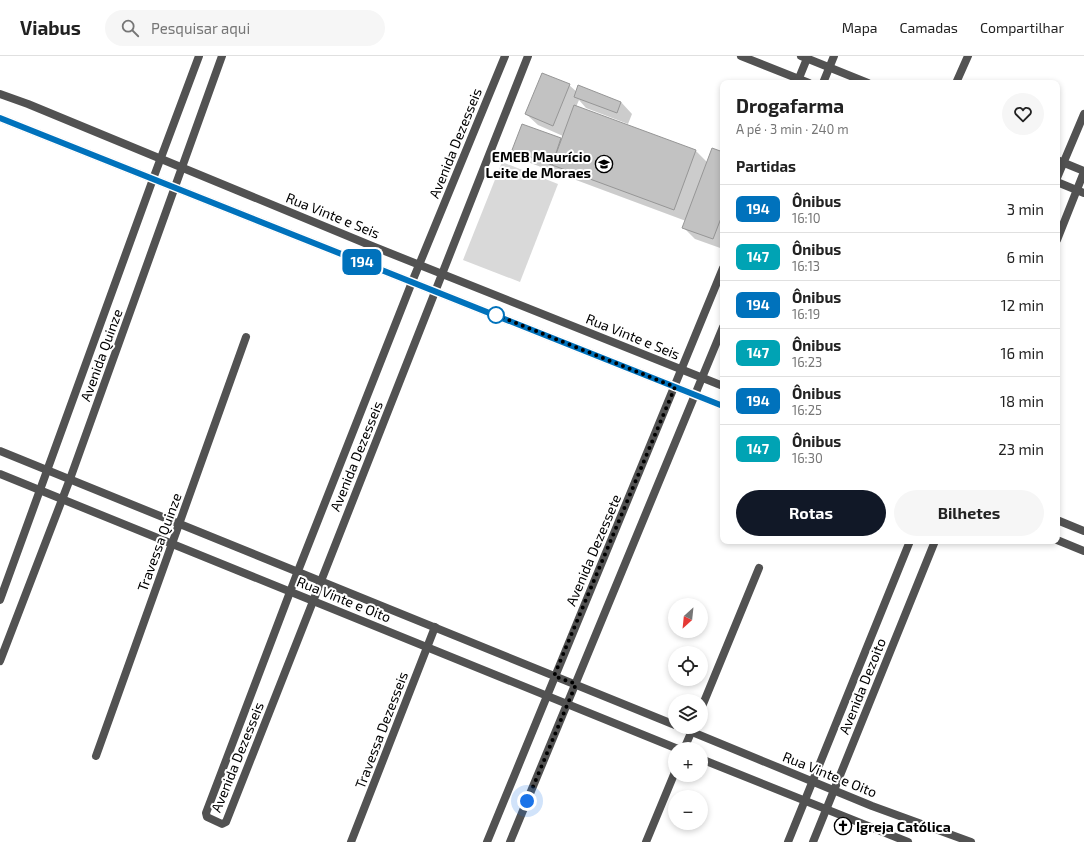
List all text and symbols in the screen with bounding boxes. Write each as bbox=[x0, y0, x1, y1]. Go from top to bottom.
search box bbox=[105, 10, 385, 46]
text: Viabus bbox=[20, 16, 81, 39]
icon: search bbox=[119, 17, 141, 39]
text: Pesquisar aqui bbox=[151, 19, 250, 37]
text: Mapa bbox=[842, 19, 878, 36]
text: Camadas bbox=[900, 19, 958, 36]
text: Compartilhar bbox=[980, 19, 1064, 36]
street label: Avenida Dezesseis bbox=[425, 85, 485, 201]
button: heart bbox=[1002, 93, 1044, 135]
text: Drogafarma bbox=[736, 94, 844, 117]
text: A pé · 3 min · 240 m bbox=[736, 121, 849, 137]
place label: EMEB Maurício Leite de Moraes bbox=[485, 148, 591, 181]
school or university icon: EMEB Maurício Leite de Moraes bbox=[594, 154, 614, 174]
text: Partidas bbox=[736, 157, 796, 175]
street label: Rua Vinte e Seis bbox=[284, 188, 382, 242]
text: Ônibus bbox=[792, 192, 841, 210]
text: 194 bbox=[746, 200, 770, 217]
text: 3 min bbox=[1007, 200, 1044, 218]
text: 16:10 bbox=[792, 210, 821, 226]
text: Ônibus bbox=[792, 240, 841, 258]
text: 147 bbox=[747, 248, 769, 265]
text: 6 min bbox=[1006, 248, 1044, 266]
line badge: 194 bbox=[339, 249, 385, 275]
text: 194 bbox=[350, 253, 374, 270]
text: 16:13 bbox=[792, 258, 820, 274]
text: Ônibus bbox=[792, 288, 841, 306]
text: 194 bbox=[746, 296, 770, 313]
text: 12 min bbox=[1001, 296, 1044, 314]
street label: Avenida Quinze bbox=[76, 306, 126, 404]
unlabelled marker bbox=[487, 306, 505, 324]
text: 16:19 bbox=[792, 306, 820, 322]
street label: Rua Vinte e Seis bbox=[584, 309, 682, 363]
text: Ônibus bbox=[792, 336, 841, 354]
text: 147 bbox=[747, 344, 769, 361]
text: 16 min bbox=[1001, 344, 1044, 362]
text: 16:23 bbox=[792, 354, 822, 370]
text: Ônibus bbox=[792, 384, 841, 402]
text: 194 bbox=[746, 392, 770, 409]
text: 18 min bbox=[1000, 392, 1044, 410]
street label: Avenida Dezesseis bbox=[326, 398, 386, 514]
text: 16:25 bbox=[792, 402, 822, 418]
text: Ônibus bbox=[792, 432, 841, 450]
text: 147 bbox=[747, 440, 769, 457]
text: 23 min bbox=[998, 440, 1044, 458]
text: 16:30 bbox=[792, 450, 823, 466]
street label: Travessa Quinze bbox=[133, 490, 185, 594]
button: Rotas bbox=[736, 490, 886, 536]
button: Bilhetes bbox=[894, 490, 1044, 536]
street label: Avenida Dezessete bbox=[562, 492, 624, 608]
street label: Rua Vinte e Oito bbox=[294, 572, 394, 626]
north arrow bbox=[668, 598, 708, 638]
map controls bbox=[668, 598, 708, 830]
street label: Avenida Dezoito bbox=[835, 635, 889, 737]
button: locate bbox=[668, 646, 708, 686]
street label: Travessa Dezesseis bbox=[351, 669, 411, 791]
button: layers bbox=[668, 694, 708, 734]
street label: Avenida Dezesseis bbox=[207, 699, 267, 815]
button: + bbox=[668, 742, 708, 782]
street label: Rua Vinte e Oito bbox=[780, 747, 880, 801]
button: − bbox=[668, 790, 708, 830]
your location bbox=[517, 791, 537, 811]
church icon: Igreja Católica bbox=[833, 816, 853, 836]
place label: Igreja Católica bbox=[856, 818, 951, 835]

